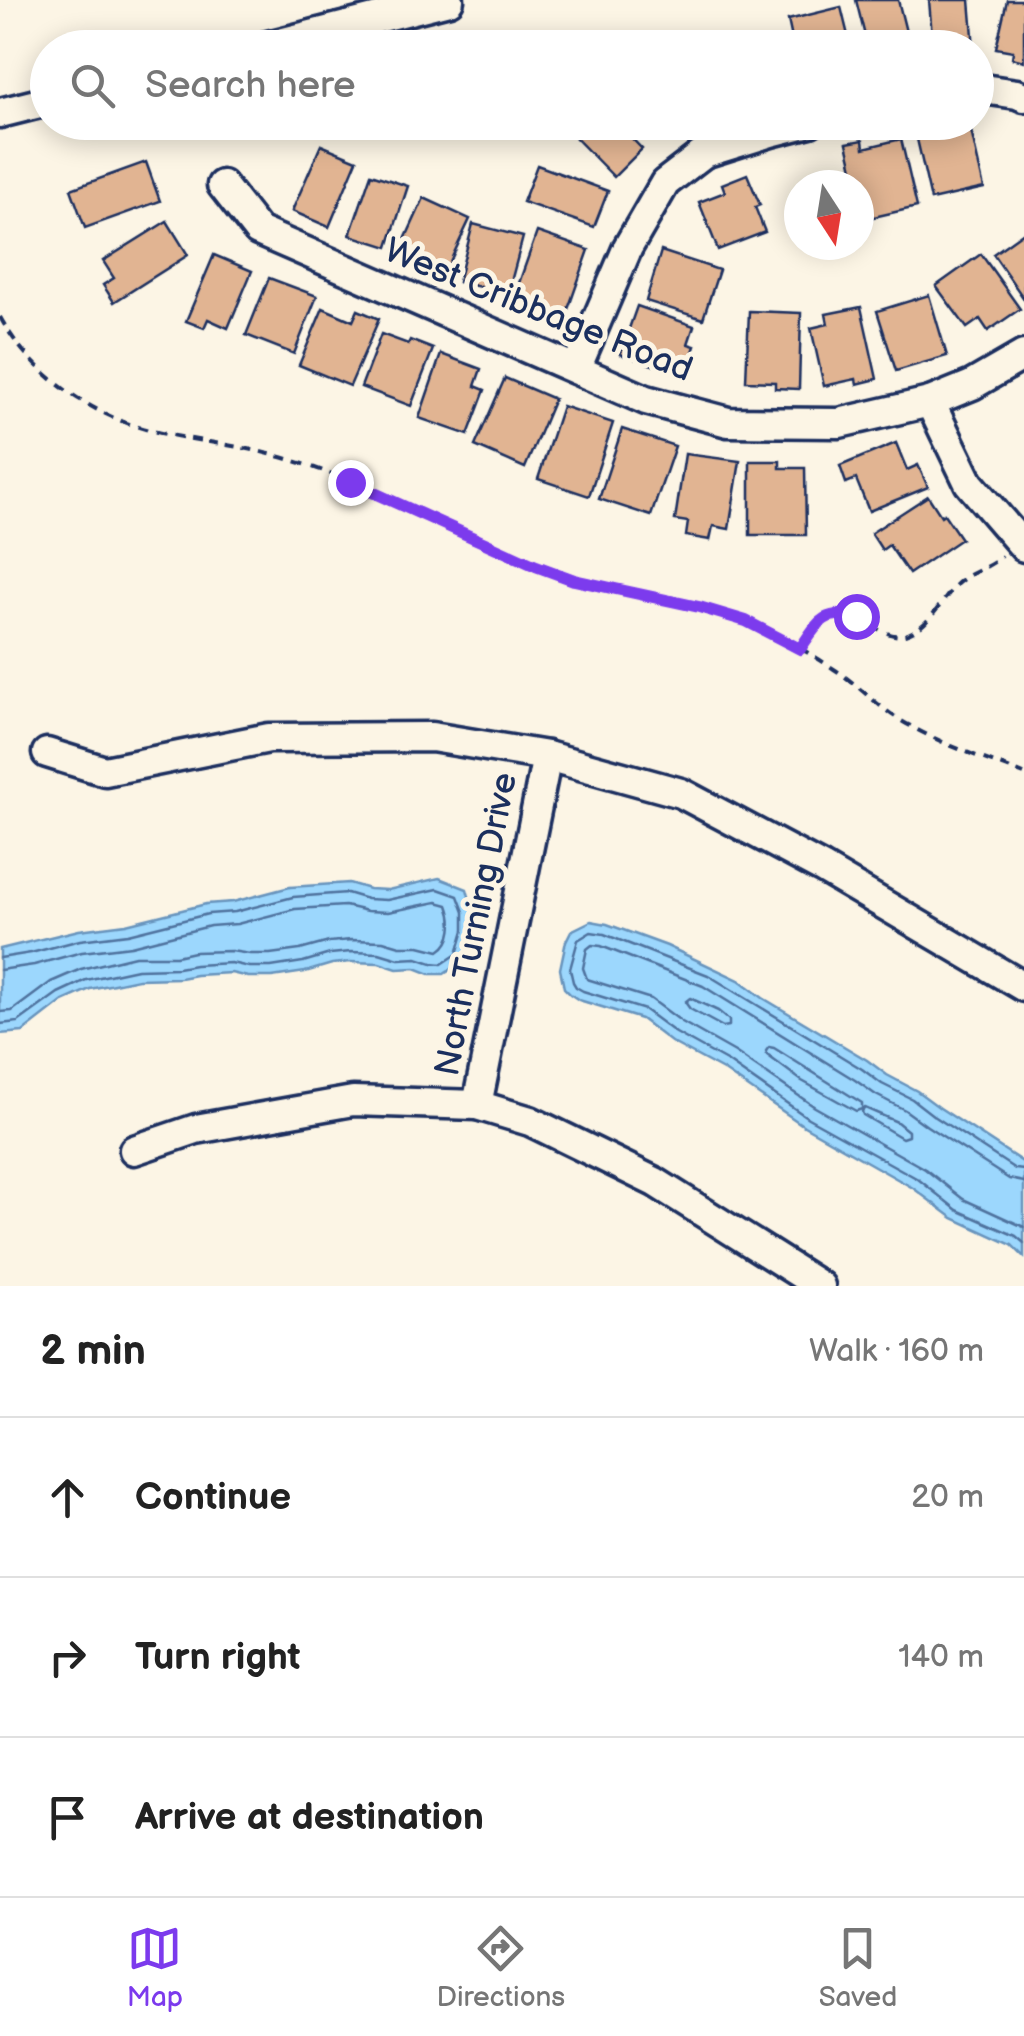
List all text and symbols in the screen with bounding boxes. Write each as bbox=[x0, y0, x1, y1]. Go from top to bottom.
search box bbox=[30, 30, 994, 140]
icon: search bbox=[65, 58, 120, 113]
text: Search here bbox=[145, 63, 356, 108]
north arrow bbox=[784, 170, 874, 260]
street label: West Cribbage Road bbox=[378, 229, 699, 392]
route end bbox=[328, 460, 374, 506]
route start bbox=[834, 594, 880, 640]
street label: North Turning Drive bbox=[426, 769, 527, 1079]
text: 2 min bbox=[40, 1326, 146, 1377]
text: Walk · 160 m bbox=[809, 1332, 984, 1371]
icon: ahead bbox=[40, 1470, 95, 1525]
text: Continue bbox=[135, 1475, 291, 1520]
text: 20 m bbox=[911, 1478, 984, 1517]
icon: right bbox=[40, 1630, 95, 1685]
text: Turn right bbox=[135, 1635, 300, 1680]
text: 140 m bbox=[898, 1638, 984, 1677]
icon: arrive bbox=[40, 1790, 95, 1845]
text: Arrive at destination bbox=[135, 1795, 484, 1840]
tab: Map bbox=[127, 1921, 183, 2014]
tab: Directions bbox=[436, 1921, 565, 2014]
tab: Saved bbox=[819, 1921, 897, 2014]

